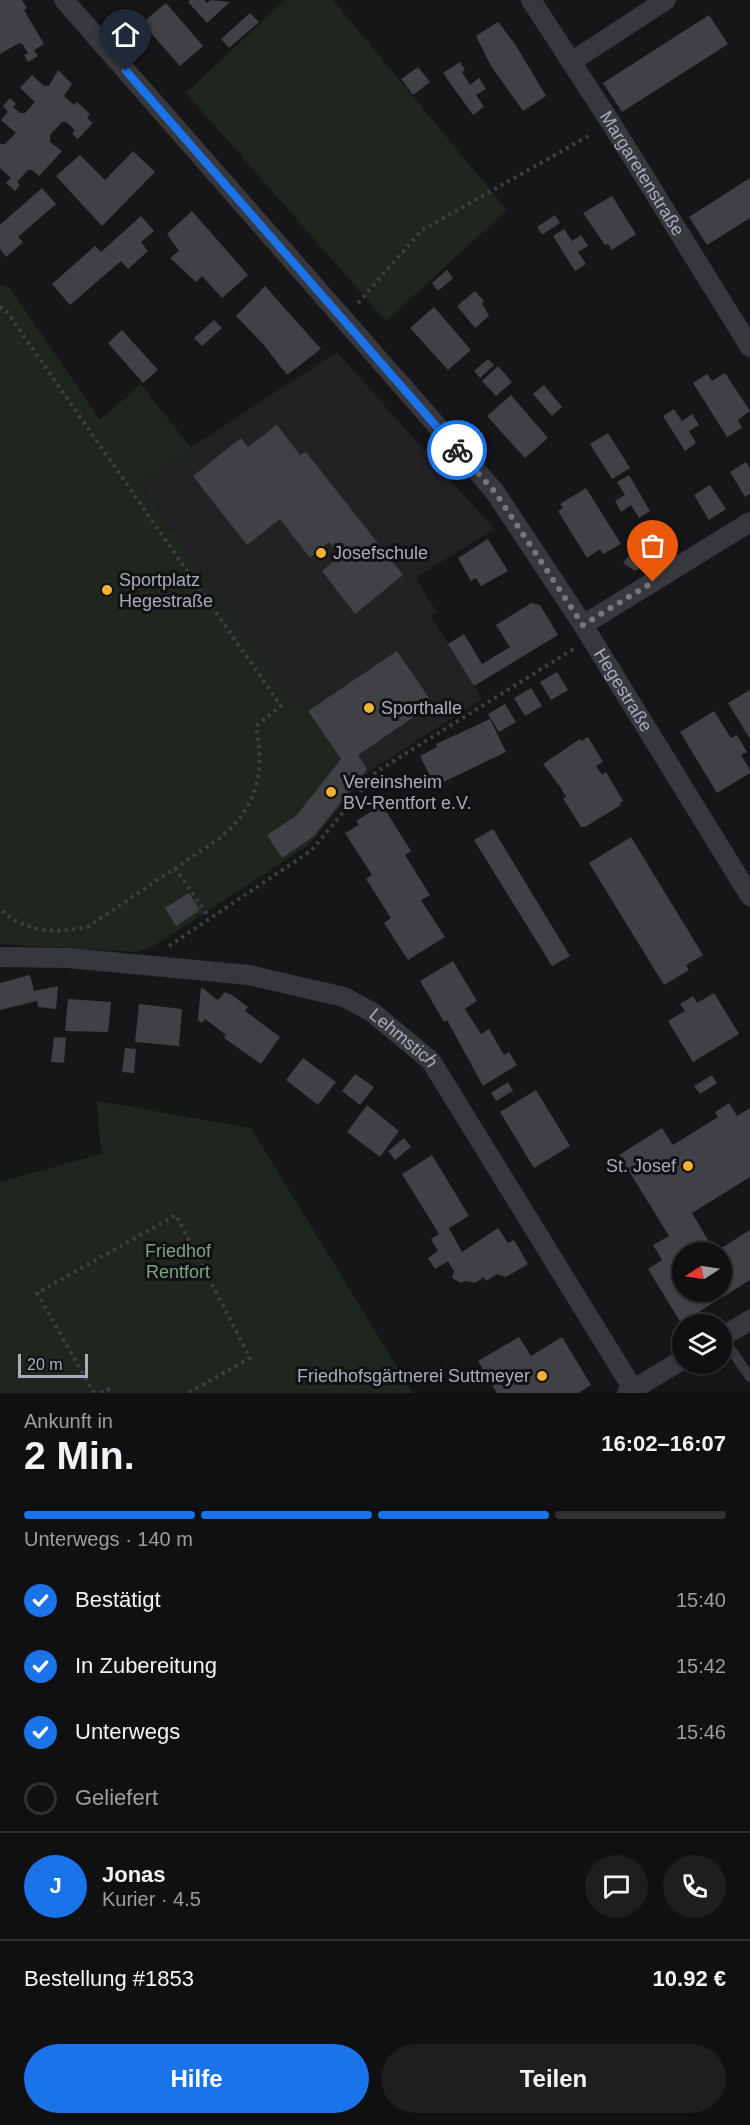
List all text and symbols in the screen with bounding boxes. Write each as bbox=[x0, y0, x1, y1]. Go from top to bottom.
pin bbox=[100, 9, 151, 71]
icon: home bbox=[109, 18, 142, 51]
street label: Margaretenstraße bbox=[596, 107, 688, 239]
courier bbox=[427, 420, 487, 480]
icon: bike bbox=[441, 434, 474, 467]
pin bbox=[627, 520, 678, 582]
icon: bag bbox=[636, 529, 669, 562]
place label: Josefschule bbox=[333, 543, 428, 563]
marker: Josefschule bbox=[314, 546, 328, 560]
place label: Sportplatz Hegestraße bbox=[119, 570, 213, 611]
marker: Sportplatz Hegestraße bbox=[100, 583, 114, 597]
street label: Hegestraße bbox=[590, 645, 656, 735]
place label: Sporthalle bbox=[381, 698, 462, 718]
marker: Sporthalle bbox=[362, 701, 376, 715]
place label: Vereinsheim BV-Rentfort e.V. bbox=[343, 772, 471, 813]
marker: Vereinsheim BV-Rentfort e.V. bbox=[324, 785, 338, 799]
street label: Lehmstich bbox=[366, 1004, 442, 1071]
place label: St. Josef bbox=[606, 1156, 677, 1176]
marker: St. Josef bbox=[681, 1159, 695, 1173]
park label: Friedhof Rentfort bbox=[145, 1241, 212, 1282]
north arrow bbox=[672, 1242, 732, 1302]
map controls bbox=[672, 1242, 732, 1374]
button: layers bbox=[672, 1314, 732, 1374]
scale bar bbox=[18, 1351, 88, 1378]
text: 20 m bbox=[27, 1356, 63, 1373]
place label: Friedhofsgärtnerei Suttmeyer bbox=[297, 1366, 530, 1386]
marker: Friedhofsgärtnerei Suttmeyer bbox=[535, 1369, 549, 1383]
text: Ankunft in bbox=[24, 1410, 113, 1432]
text: 16:02–16:07 bbox=[601, 1431, 726, 1456]
text: 2 Min. bbox=[24, 1434, 135, 1477]
text: Unterwegs · 140 m bbox=[24, 1528, 193, 1550]
icon: check bbox=[24, 1584, 57, 1617]
text: Bestätigt bbox=[75, 1587, 161, 1612]
text: 15:40 bbox=[676, 1589, 726, 1611]
icon: check bbox=[24, 1650, 57, 1683]
text: In Zubereitung bbox=[75, 1653, 217, 1678]
text: 15:42 bbox=[676, 1655, 726, 1677]
icon: check bbox=[24, 1716, 57, 1749]
text: Unterwegs bbox=[75, 1719, 180, 1744]
text: 15:46 bbox=[676, 1721, 726, 1743]
text: Geliefert bbox=[75, 1785, 158, 1810]
button: chat bbox=[585, 1855, 648, 1918]
button: phone bbox=[663, 1855, 726, 1918]
text: Jonas bbox=[102, 1862, 166, 1887]
text: J bbox=[49, 1873, 62, 1898]
text: Kurier · 4.5 bbox=[102, 1888, 201, 1910]
text: Bestellung #1853 bbox=[24, 1966, 194, 1991]
text: 10.92 € bbox=[653, 1966, 726, 1991]
button: Hilfe bbox=[24, 2044, 369, 2113]
button: Teilen bbox=[381, 2044, 726, 2113]

